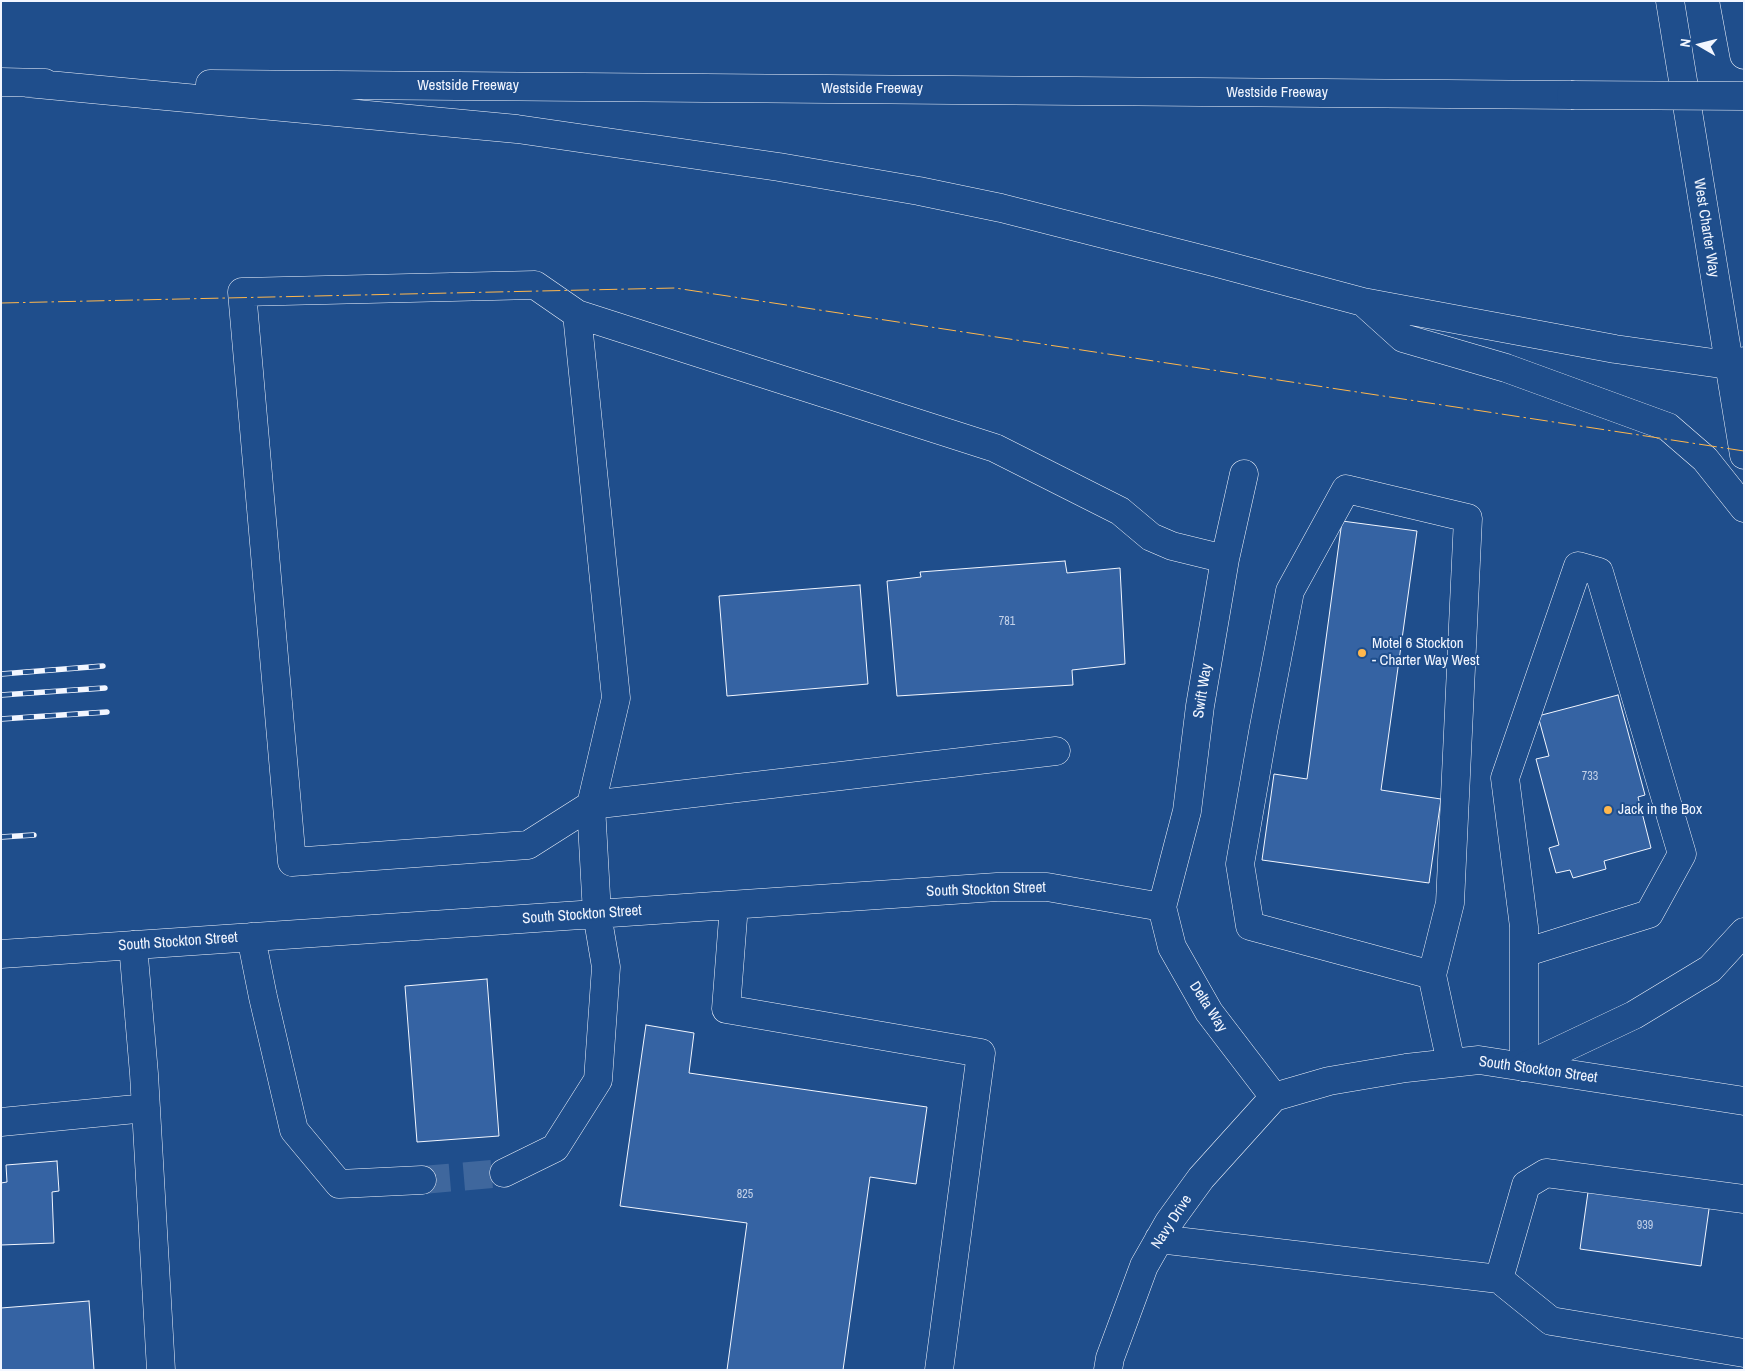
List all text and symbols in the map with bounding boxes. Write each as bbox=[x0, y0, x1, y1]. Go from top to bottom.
north arrow bbox=[1675, 20, 1725, 70]
text: N bbox=[1676, 38, 1695, 48]
street label: Westside Freeway bbox=[417, 77, 519, 95]
street label: Westside Freeway bbox=[821, 80, 923, 98]
street label: Westside Freeway bbox=[1226, 84, 1328, 102]
street label: West Charter Way bbox=[1689, 177, 1723, 279]
house number: 781 bbox=[999, 615, 1015, 629]
place label: Motel 6 Stockton - Charter Way West bbox=[1372, 635, 1479, 670]
marker: Motel 6 Stockton - Charter Way West bbox=[1356, 647, 1368, 659]
street label: Swift Way bbox=[1190, 662, 1216, 720]
house number: 733 bbox=[1582, 770, 1598, 784]
place label: Jack in the Box bbox=[1618, 801, 1702, 819]
marker: Jack in the Box bbox=[1602, 804, 1614, 816]
street label: South Stockton Street bbox=[926, 879, 1046, 901]
street label: South Stockton Street bbox=[522, 902, 642, 928]
street label: South Stockton Street bbox=[118, 929, 238, 955]
street label: Delta Way bbox=[1185, 978, 1231, 1036]
street label: South Stockton Street bbox=[1477, 1053, 1599, 1087]
house number: 825 bbox=[737, 1188, 753, 1202]
street label: Navy Drive bbox=[1148, 1192, 1196, 1252]
house number: 939 bbox=[1637, 1219, 1653, 1233]

